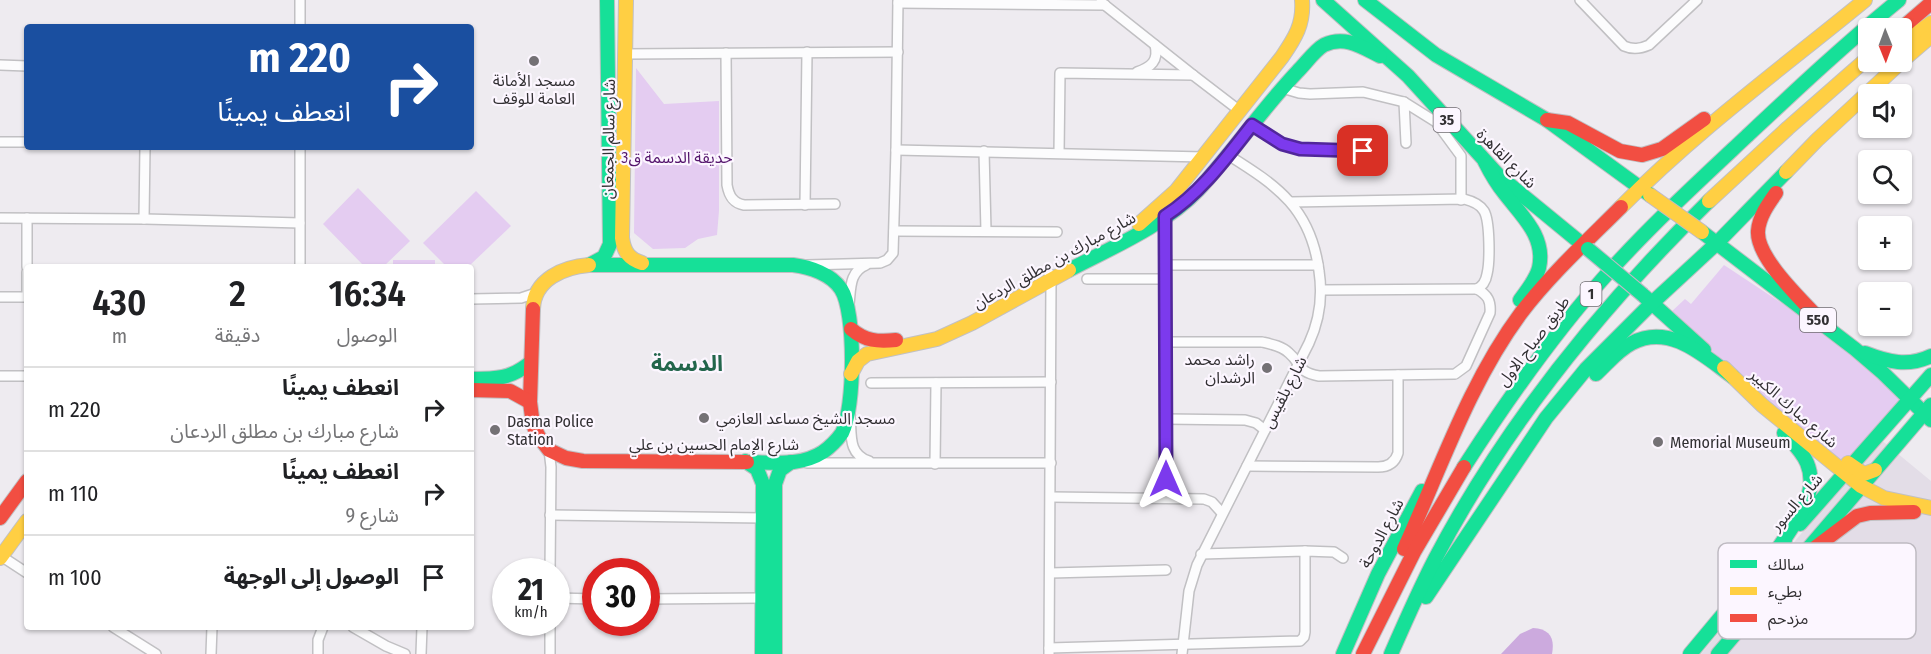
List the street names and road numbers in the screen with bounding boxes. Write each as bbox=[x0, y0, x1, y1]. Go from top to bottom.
street label: شارع سالم الجمعان bbox=[598, 79, 622, 199]
road number: 35 bbox=[1434, 108, 1460, 132]
street label: شارع القاهرة bbox=[1471, 124, 1541, 194]
street label: شارع مبارك بن مطلق الردعان bbox=[970, 208, 1140, 316]
road number: 1 bbox=[1580, 282, 1602, 306]
street label: طريق صباح الاول bbox=[1493, 292, 1576, 392]
road number: 550 bbox=[1800, 308, 1836, 332]
street label: شارع بلقيس bbox=[1258, 353, 1313, 433]
street label: شارع مبارك الكبير bbox=[1743, 364, 1842, 454]
street label: شارع الإمام الحسين بن علي bbox=[629, 435, 799, 457]
street label: شارع السور bbox=[1766, 470, 1829, 538]
street label: شارع الدوحة bbox=[1355, 495, 1410, 573]

